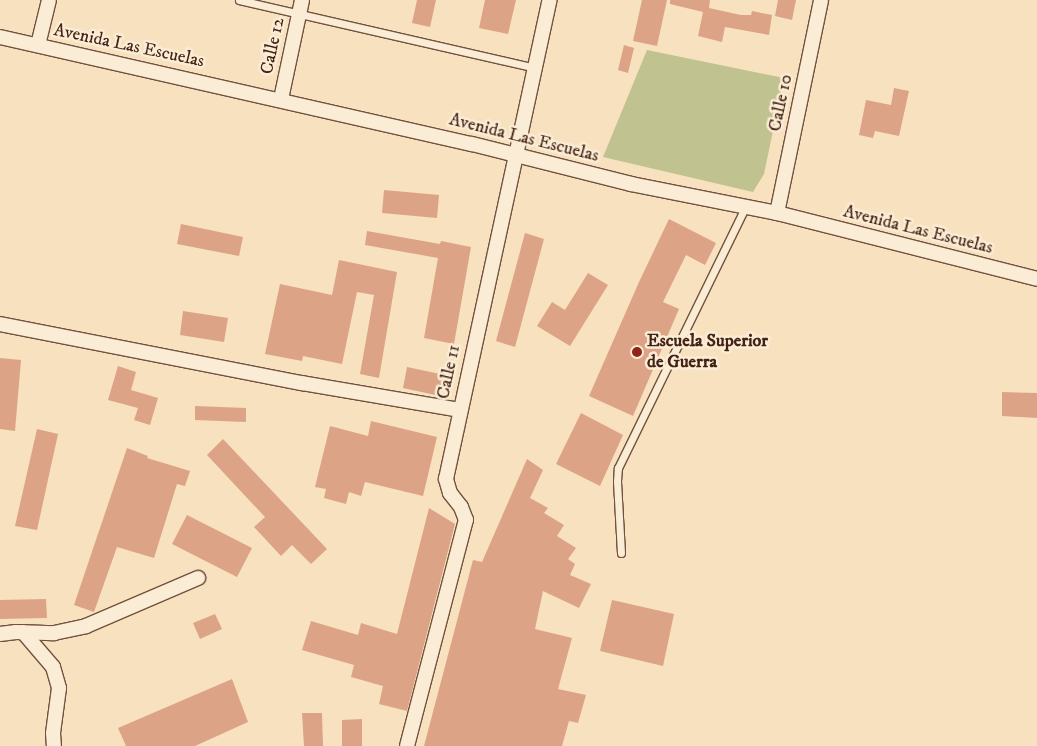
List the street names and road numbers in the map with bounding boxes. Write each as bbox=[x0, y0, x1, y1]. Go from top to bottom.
street label: Calle 12 bbox=[256, 16, 290, 76]
street label: Avenida Las Escuelas bbox=[52, 20, 206, 72]
street label: Calle 10 bbox=[764, 72, 798, 134]
street label: Avenida Las Escuelas bbox=[447, 109, 601, 167]
street label: Avenida Las Escuelas bbox=[841, 201, 995, 259]
street label: Calle 11 bbox=[433, 343, 465, 401]

